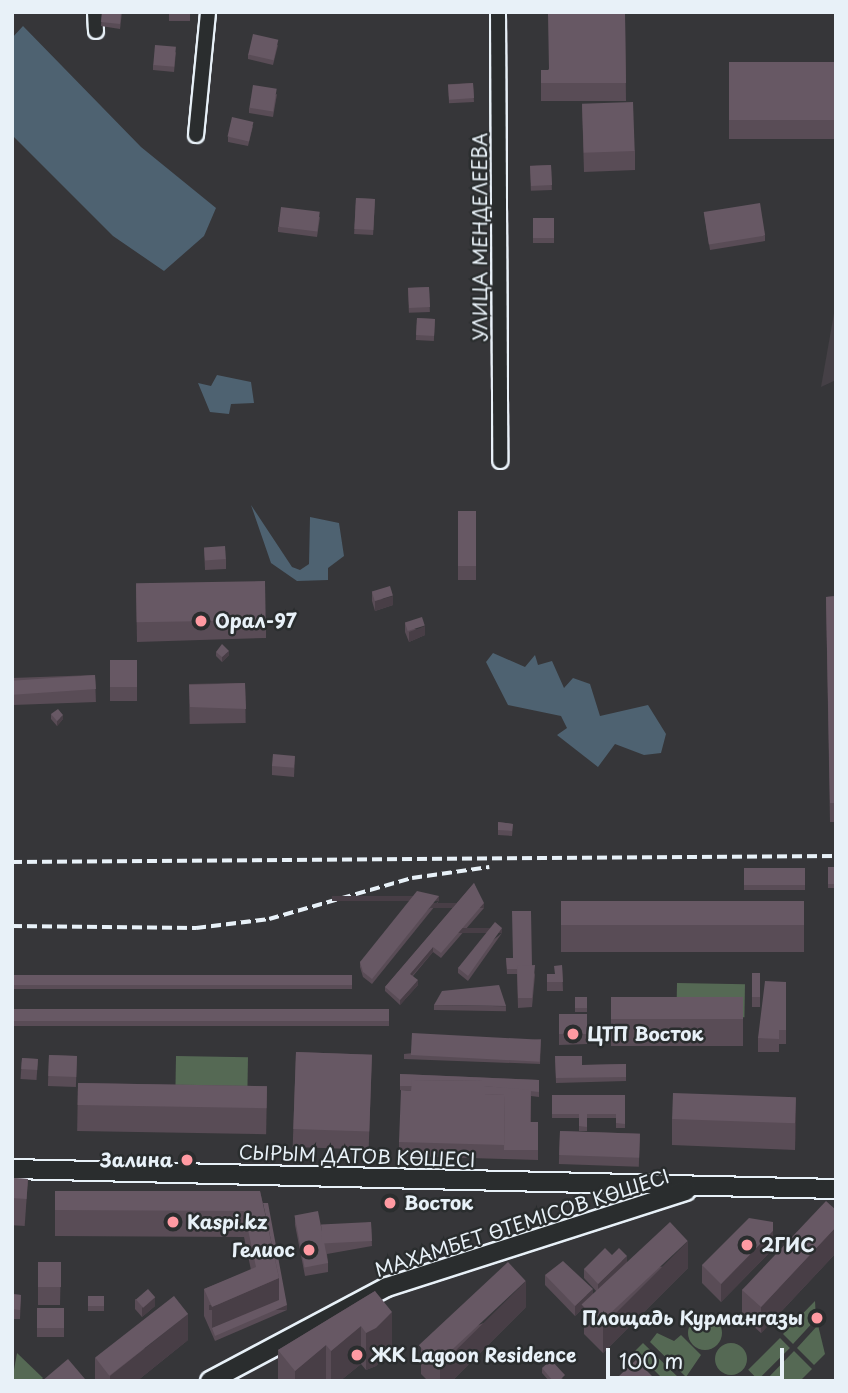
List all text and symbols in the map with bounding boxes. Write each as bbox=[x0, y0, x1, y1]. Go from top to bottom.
street label: УЛИЦА МЕНДЕЛЕЕВА bbox=[469, 132, 491, 342]
place label: Орал-97 bbox=[215, 610, 297, 632]
marker: Орал-97 bbox=[193, 613, 209, 629]
place label: ЦТП Восток bbox=[587, 1023, 706, 1045]
marker: ЦТП Восток bbox=[565, 1026, 581, 1042]
street label: СЫРЫМ ДАТОВ КӨШЕСІ bbox=[238, 1140, 476, 1172]
place label: Залина bbox=[100, 1149, 173, 1171]
marker: Залина bbox=[179, 1152, 195, 1168]
street label: МАХАМБЕТ ӨТЕМІСОВ КӨШЕСІ bbox=[372, 1165, 672, 1281]
place label: Восток bbox=[404, 1192, 473, 1214]
marker: Восток bbox=[382, 1195, 398, 1211]
place label: Kaspi.kz bbox=[187, 1211, 267, 1233]
marker: Kaspi.kz bbox=[165, 1214, 181, 1230]
place label: 2ГИС bbox=[761, 1234, 814, 1256]
marker: 2ГИС bbox=[739, 1237, 755, 1253]
place label: Гелиос bbox=[232, 1239, 295, 1261]
marker: Гелиос bbox=[301, 1242, 317, 1258]
place label: Площадь Курмангазы bbox=[582, 1307, 803, 1329]
marker: Площадь Курмангазы bbox=[809, 1310, 825, 1326]
scale bar bbox=[610, 1334, 788, 1378]
place label: ЖК Lagoon Residence bbox=[371, 1344, 577, 1366]
text: 100 m bbox=[619, 1344, 683, 1376]
marker: ЖК Lagoon Residence bbox=[349, 1347, 365, 1363]

